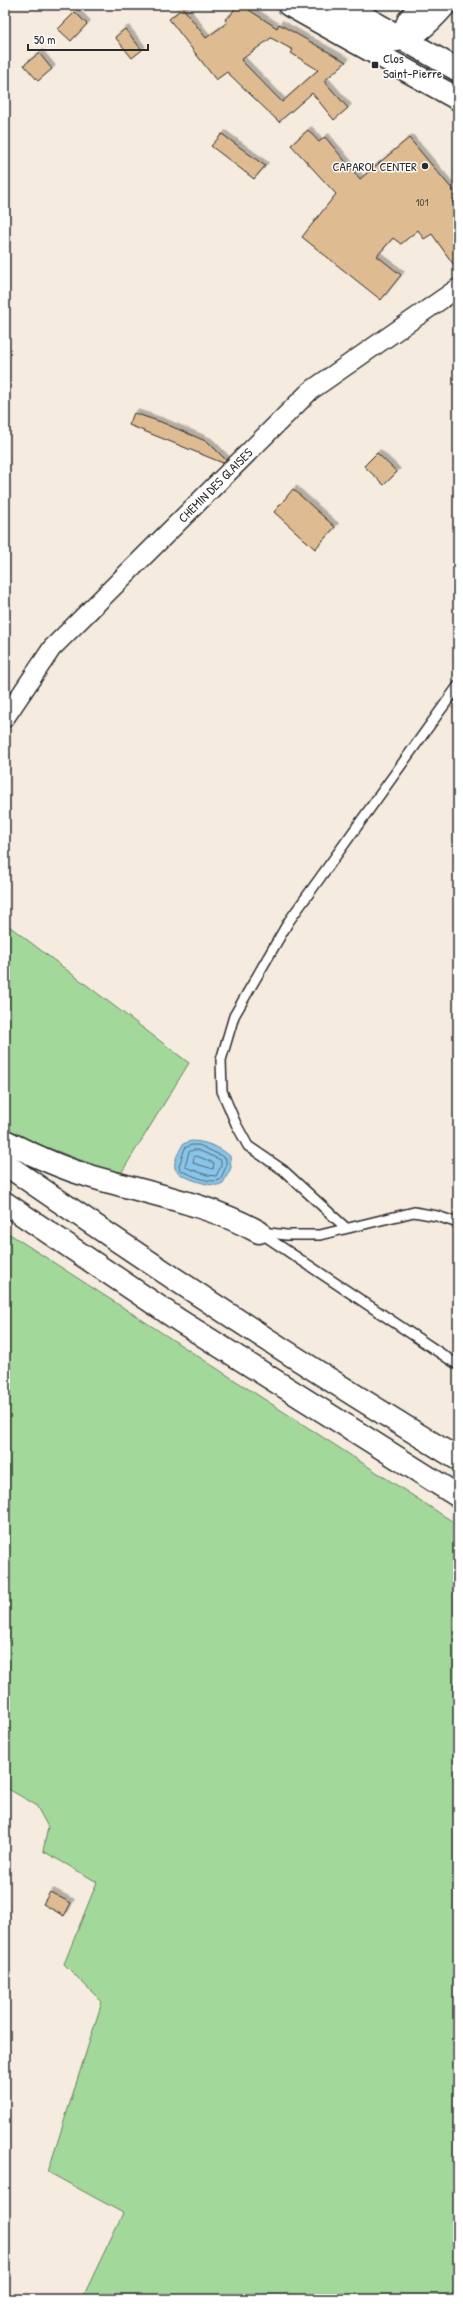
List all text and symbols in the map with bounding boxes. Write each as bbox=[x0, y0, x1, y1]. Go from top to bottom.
scale bar bbox=[28, 26, 148, 52]
text: 50 m bbox=[34, 31, 55, 48]
place label: Clos Saint-Pierre bbox=[383, 49, 442, 82]
marker: Clos Saint-Pierre bbox=[370, 60, 380, 70]
place label: CAPAROL CENTER bbox=[332, 157, 417, 175]
marker: CAPAROL CENTER bbox=[420, 161, 430, 171]
house number: 101 bbox=[416, 195, 428, 209]
street label: CHEMIN DES GLAISES bbox=[174, 444, 256, 526]

